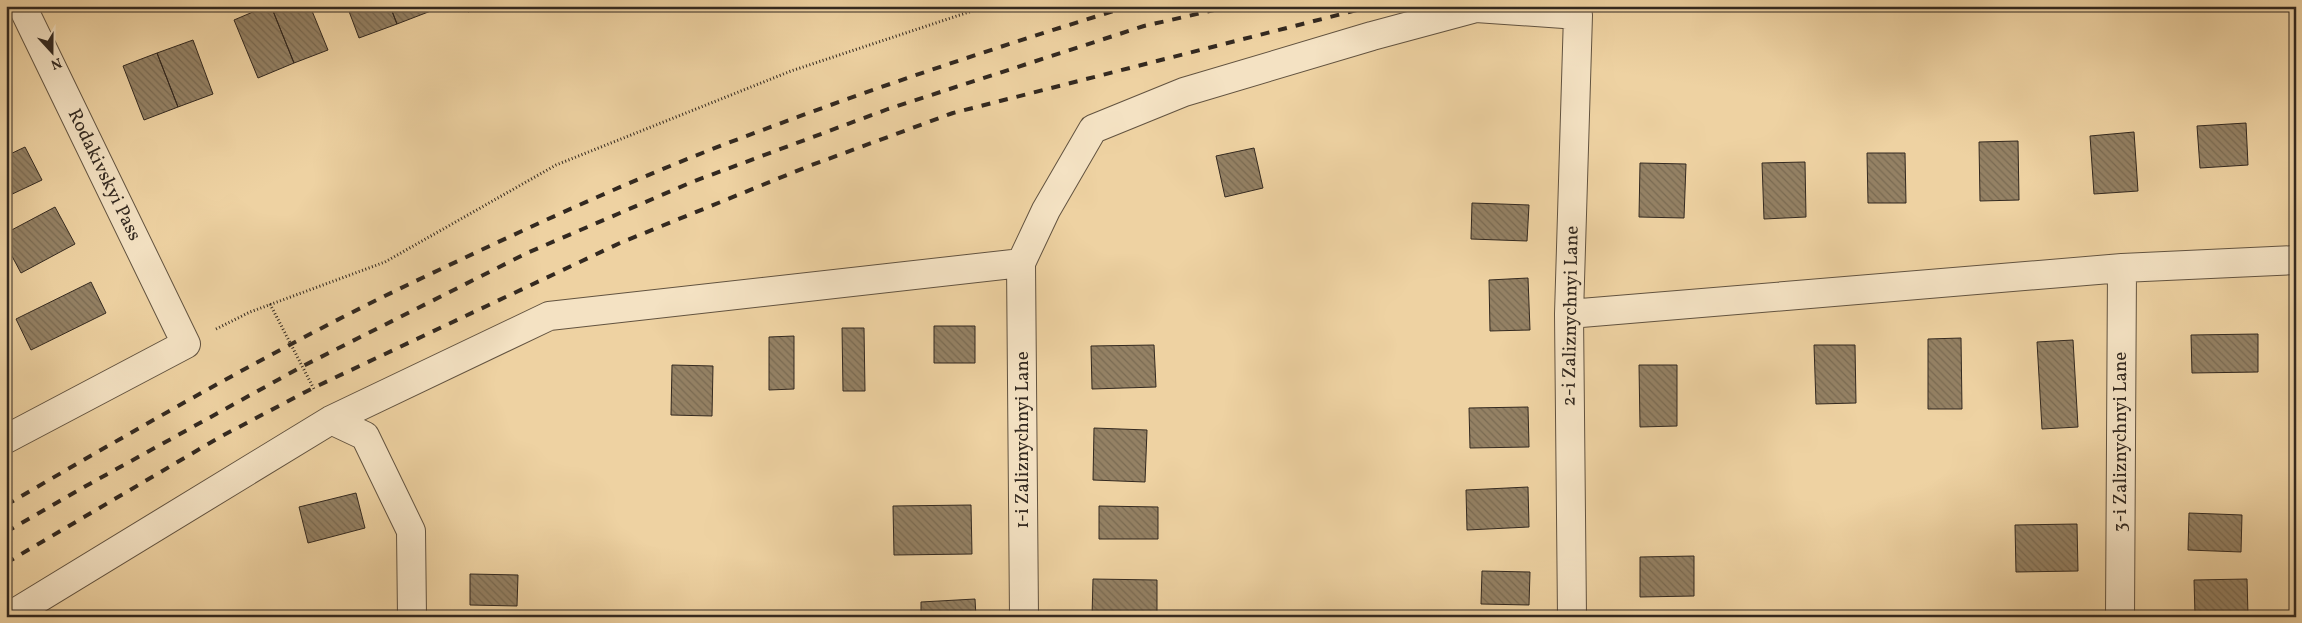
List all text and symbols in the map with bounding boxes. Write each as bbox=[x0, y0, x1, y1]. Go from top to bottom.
north arrow bbox=[28, 28, 78, 78]
text: N bbox=[48, 52, 64, 73]
street label: Rodakivskyi Pass bbox=[61, 105, 147, 245]
street label: 2-i Zaliznychnyi Lane bbox=[1556, 225, 1586, 407]
street label: 1-i Zaliznychnyi Lane bbox=[1010, 351, 1036, 529]
street label: 3-i Zaliznychnyi Lane bbox=[2108, 352, 2134, 532]

